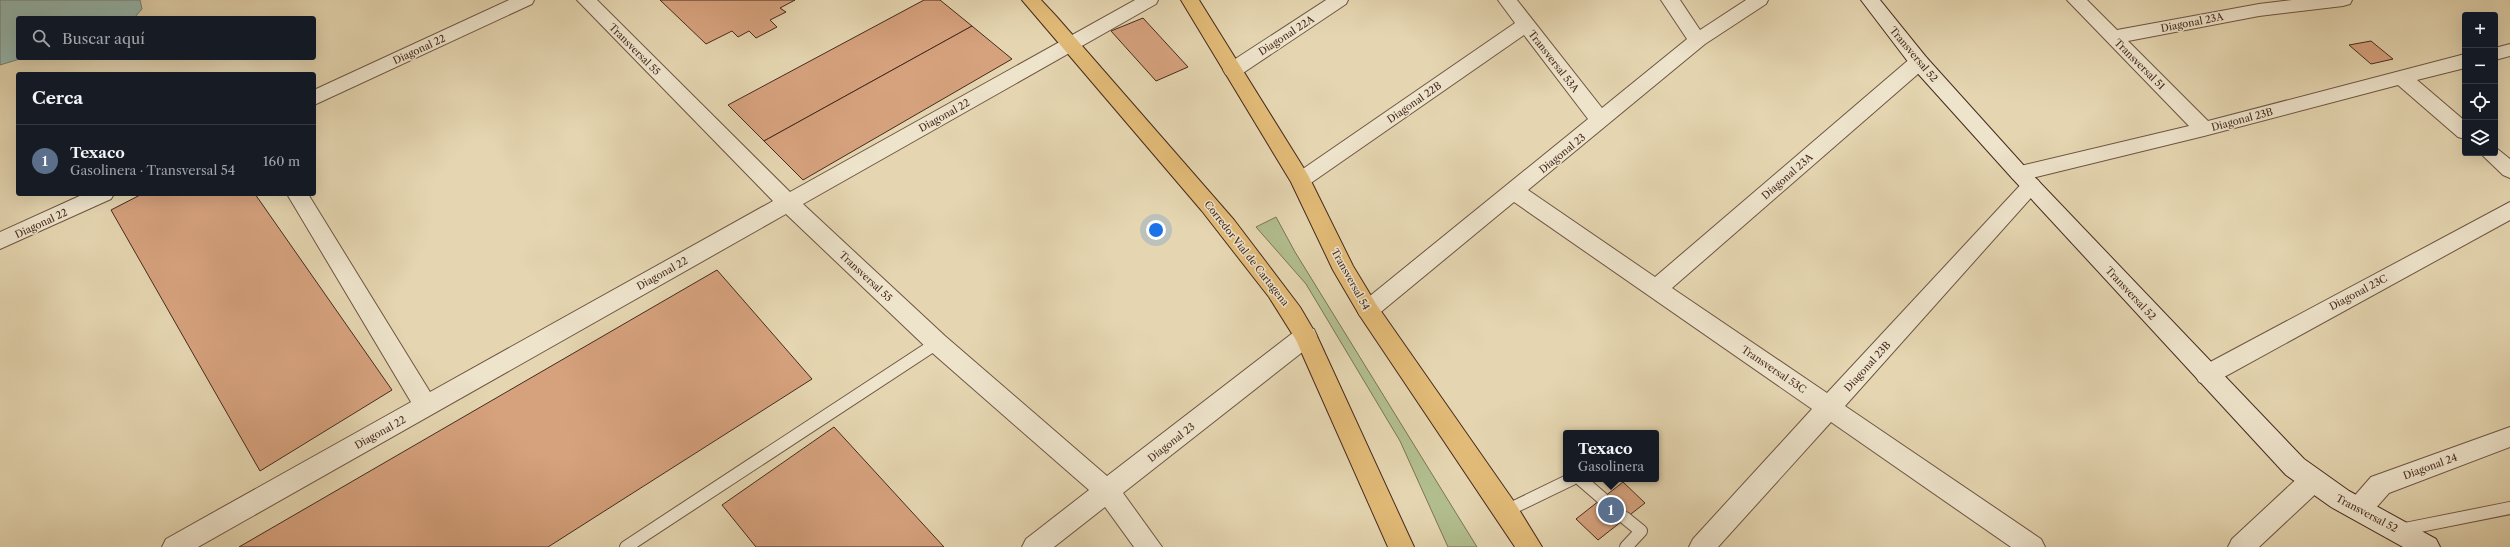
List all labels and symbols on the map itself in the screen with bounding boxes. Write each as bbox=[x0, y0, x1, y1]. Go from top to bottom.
street label: Diagonal 23A bbox=[2160, 10, 2225, 35]
street label: Diagonal 22A bbox=[1256, 12, 1317, 58]
street label: Transversal 55 bbox=[606, 21, 663, 78]
street label: Transversal 52 bbox=[1887, 24, 1941, 85]
street label: Transversal 53A bbox=[1525, 28, 1582, 95]
street label: Diagonal 22 bbox=[391, 32, 448, 67]
street label: Transversal 51 bbox=[2111, 36, 2168, 93]
street label: Diagonal 22B bbox=[1385, 79, 1444, 126]
street label: Diagonal 22 bbox=[916, 96, 972, 135]
street label: Diagonal 23B bbox=[2210, 105, 2274, 134]
street label: Diagonal 23 bbox=[1536, 131, 1588, 176]
street label: Diagonal 23A bbox=[1759, 150, 1816, 202]
street label: Corredor Vial de Cartagena bbox=[1201, 198, 1292, 309]
street label: Diagonal 22 bbox=[13, 206, 70, 241]
your location bbox=[1146, 220, 1166, 240]
street label: Transversal 54 bbox=[1328, 246, 1373, 312]
street label: Transversal 55 bbox=[836, 248, 895, 304]
street label: Diagonal 22 bbox=[634, 254, 690, 293]
street label: Transversal 52 bbox=[2103, 264, 2159, 323]
street label: Diagonal 23C bbox=[2327, 272, 2390, 313]
street label: Diagonal 23B bbox=[1841, 338, 1893, 394]
street label: Transversal 53C bbox=[1739, 343, 1809, 396]
street label: Diagonal 22 bbox=[352, 413, 408, 452]
street label: Diagonal 23 bbox=[1145, 420, 1197, 465]
street label: Diagonal 24 bbox=[2401, 451, 2459, 482]
street label: Transversal 52 bbox=[2334, 492, 2400, 535]
pin: 1 bbox=[1598, 495, 1624, 525]

